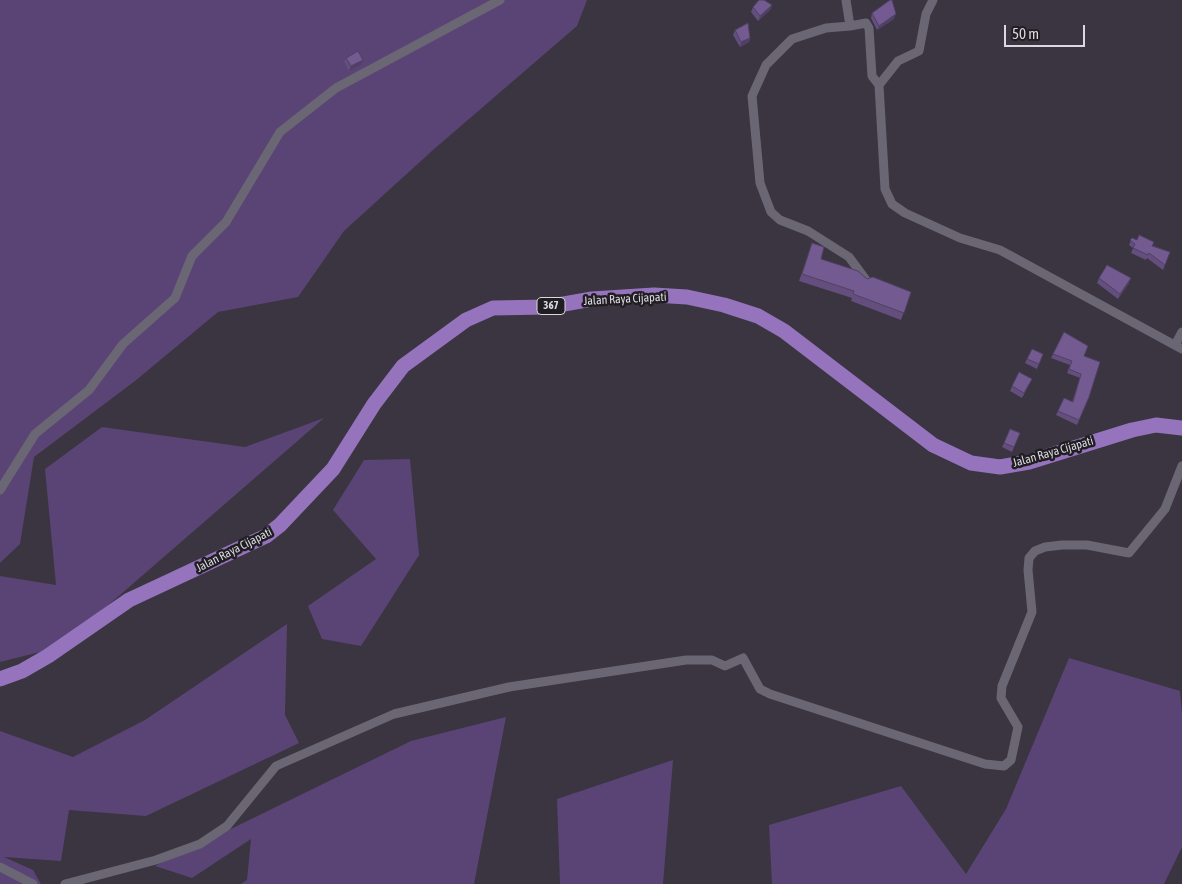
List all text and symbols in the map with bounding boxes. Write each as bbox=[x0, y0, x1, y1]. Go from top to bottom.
scale bar bbox=[1007, 15, 1088, 47]
text: 50 m bbox=[1012, 25, 1039, 42]
street label: Jalan Raya Cijapati bbox=[583, 290, 667, 308]
road number: 367 bbox=[537, 298, 565, 314]
street label: Jalan Raya Cijapati bbox=[1011, 434, 1095, 470]
street label: Jalan Raya Cijapati bbox=[194, 525, 274, 575]

